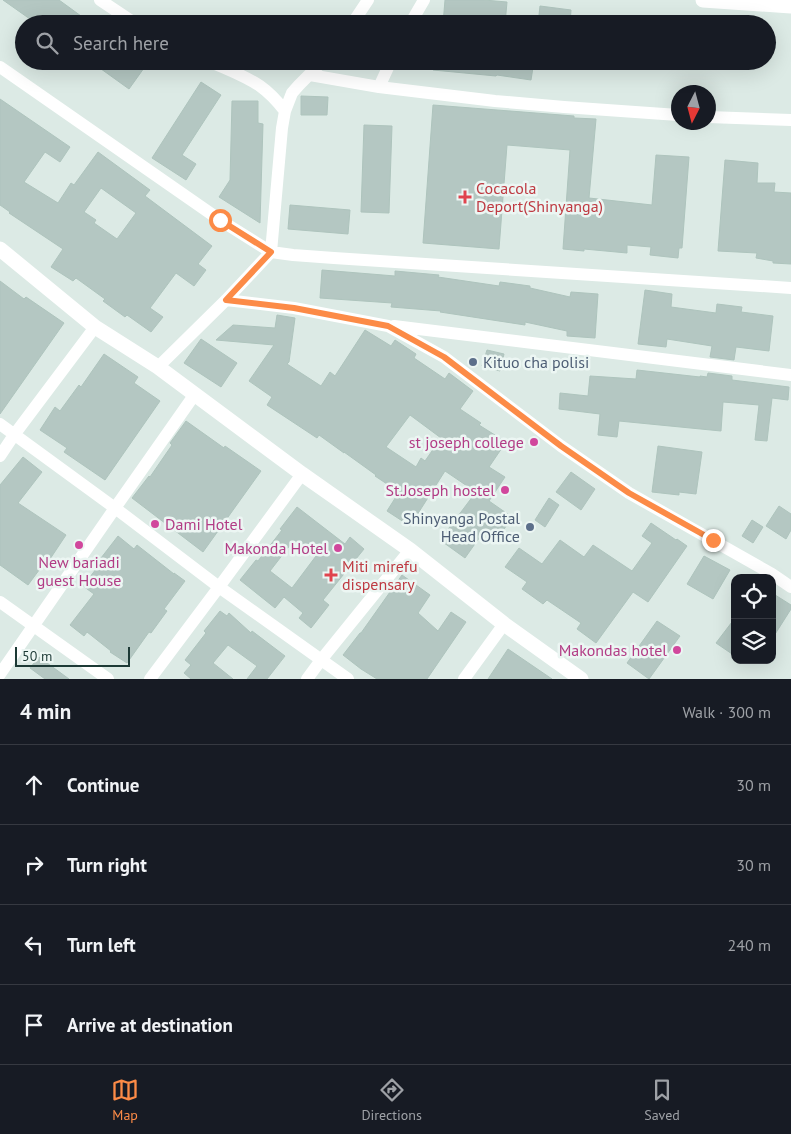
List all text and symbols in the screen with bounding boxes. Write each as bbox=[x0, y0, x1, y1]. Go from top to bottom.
search box bbox=[15, 15, 776, 70]
icon: search bbox=[33, 29, 61, 57]
text: Search here bbox=[73, 31, 169, 55]
north arrow bbox=[671, 85, 716, 130]
place label: Cocacola Deport(Shinyanga) bbox=[476, 178, 603, 216]
marker: Cocacola Deport(Shinyanga) bbox=[458, 190, 472, 204]
route start bbox=[209, 209, 232, 232]
place label: Kituo cha polisi bbox=[483, 352, 589, 372]
marker: Kituo cha polisi bbox=[467, 356, 479, 368]
place label: st joseph college bbox=[409, 432, 524, 452]
marker: st joseph college bbox=[528, 436, 540, 448]
place label: St.Joseph hostel bbox=[386, 480, 495, 500]
marker: St.Joseph hostel bbox=[499, 484, 511, 496]
place label: Shinyanga Postal Head Office bbox=[403, 508, 520, 546]
place label: Dami Hotel bbox=[165, 514, 243, 534]
marker: Dami Hotel bbox=[149, 518, 161, 530]
marker: Shinyanga Postal Head Office bbox=[524, 521, 536, 533]
route end bbox=[702, 529, 725, 552]
place label: Makonda Hotel bbox=[224, 538, 328, 558]
marker: New bariadi guest House bbox=[73, 539, 85, 551]
marker: Makonda Hotel bbox=[332, 542, 344, 554]
place label: New bariadi guest House bbox=[37, 552, 121, 590]
place label: Miti mirefu dispensary bbox=[342, 556, 418, 594]
marker: Miti mirefu dispensary bbox=[324, 568, 338, 582]
map controls bbox=[731, 574, 776, 664]
button: locate bbox=[731, 574, 776, 619]
button: layers bbox=[731, 619, 776, 664]
place label: Makondas hotel bbox=[559, 640, 667, 660]
scale bar bbox=[15, 644, 130, 667]
marker: Makondas hotel bbox=[671, 644, 683, 656]
text: 50 m bbox=[22, 647, 52, 665]
text: 4 min bbox=[20, 698, 71, 725]
text: Walk · 300 m bbox=[682, 702, 771, 722]
icon: ahead bbox=[20, 771, 48, 799]
text: Continue bbox=[67, 773, 139, 797]
text: 30 m bbox=[736, 775, 771, 795]
icon: right bbox=[20, 851, 48, 879]
text: Turn right bbox=[67, 853, 147, 877]
text: 30 m bbox=[736, 855, 771, 875]
icon: left bbox=[20, 931, 48, 959]
text: Turn left bbox=[67, 933, 136, 957]
text: 240 m bbox=[728, 935, 771, 955]
icon: arrive bbox=[20, 1011, 48, 1039]
text: Arrive at destination bbox=[67, 1013, 233, 1037]
tab: Map bbox=[111, 1076, 139, 1124]
tab: Directions bbox=[361, 1076, 422, 1124]
tab: Saved bbox=[644, 1076, 680, 1124]

